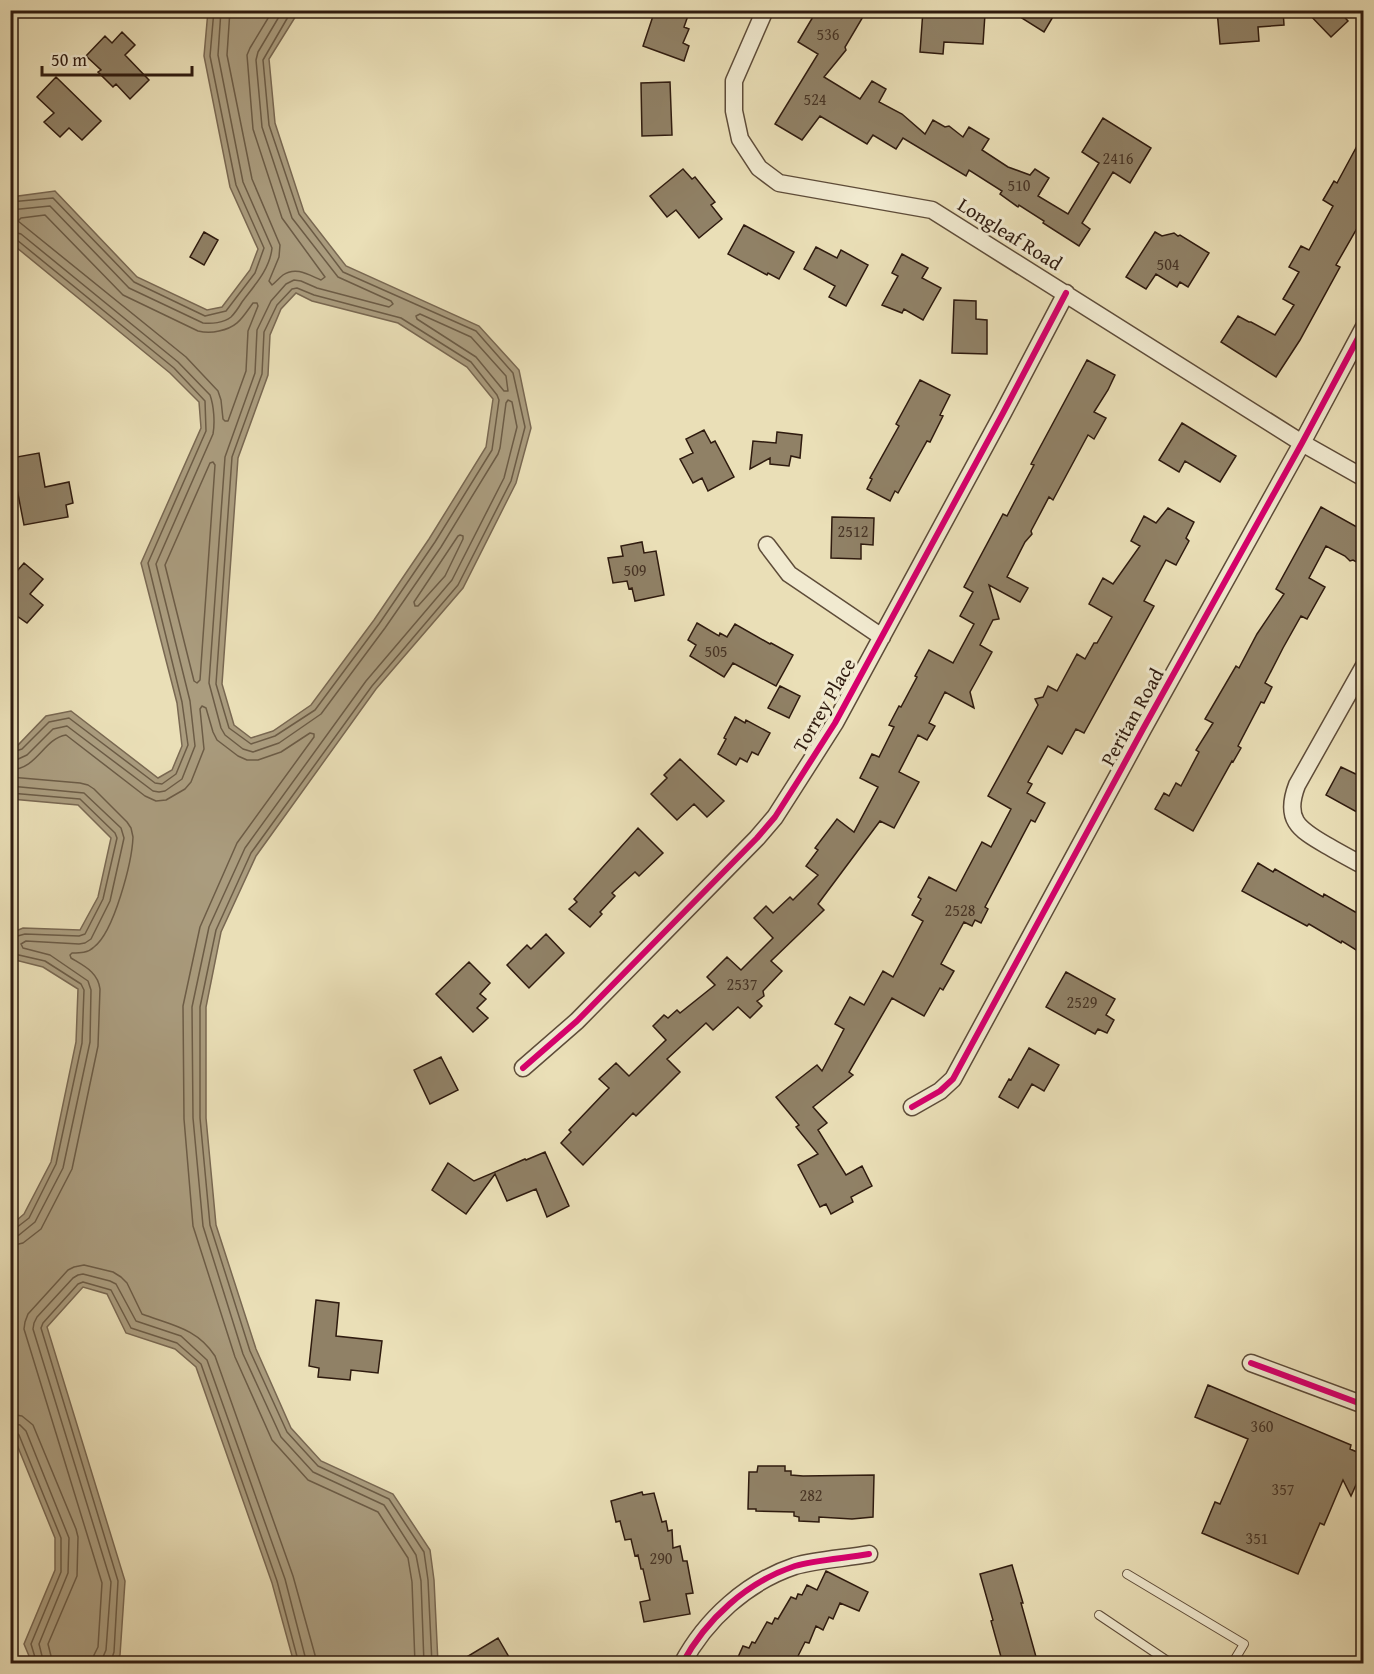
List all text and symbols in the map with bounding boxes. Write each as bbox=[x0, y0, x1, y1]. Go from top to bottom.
house number: 536 bbox=[816, 22, 840, 46]
scale bar bbox=[42, 39, 192, 77]
text: 50 m bbox=[51, 46, 87, 73]
house number: 524 bbox=[803, 87, 827, 111]
house number: 2416 bbox=[1103, 146, 1134, 170]
house number: 510 bbox=[1007, 173, 1031, 197]
street label: Longleaf Road bbox=[952, 190, 1068, 277]
house number: 504 bbox=[1156, 252, 1180, 276]
house number: 2512 bbox=[838, 519, 868, 543]
house number: 509 bbox=[623, 558, 647, 582]
house number: 505 bbox=[704, 639, 728, 663]
street label: Torrey Place bbox=[785, 652, 862, 757]
street label: Peritan Road bbox=[1093, 662, 1171, 771]
house number: 2528 bbox=[945, 898, 976, 922]
house number: 2537 bbox=[727, 972, 758, 996]
house number: 2529 bbox=[1067, 990, 1098, 1014]
house number: 360 bbox=[1250, 1414, 1274, 1438]
house number: 357 bbox=[1271, 1477, 1295, 1501]
house number: 282 bbox=[799, 1483, 823, 1507]
house number: 351 bbox=[1245, 1526, 1269, 1550]
house number: 290 bbox=[649, 1546, 673, 1570]

